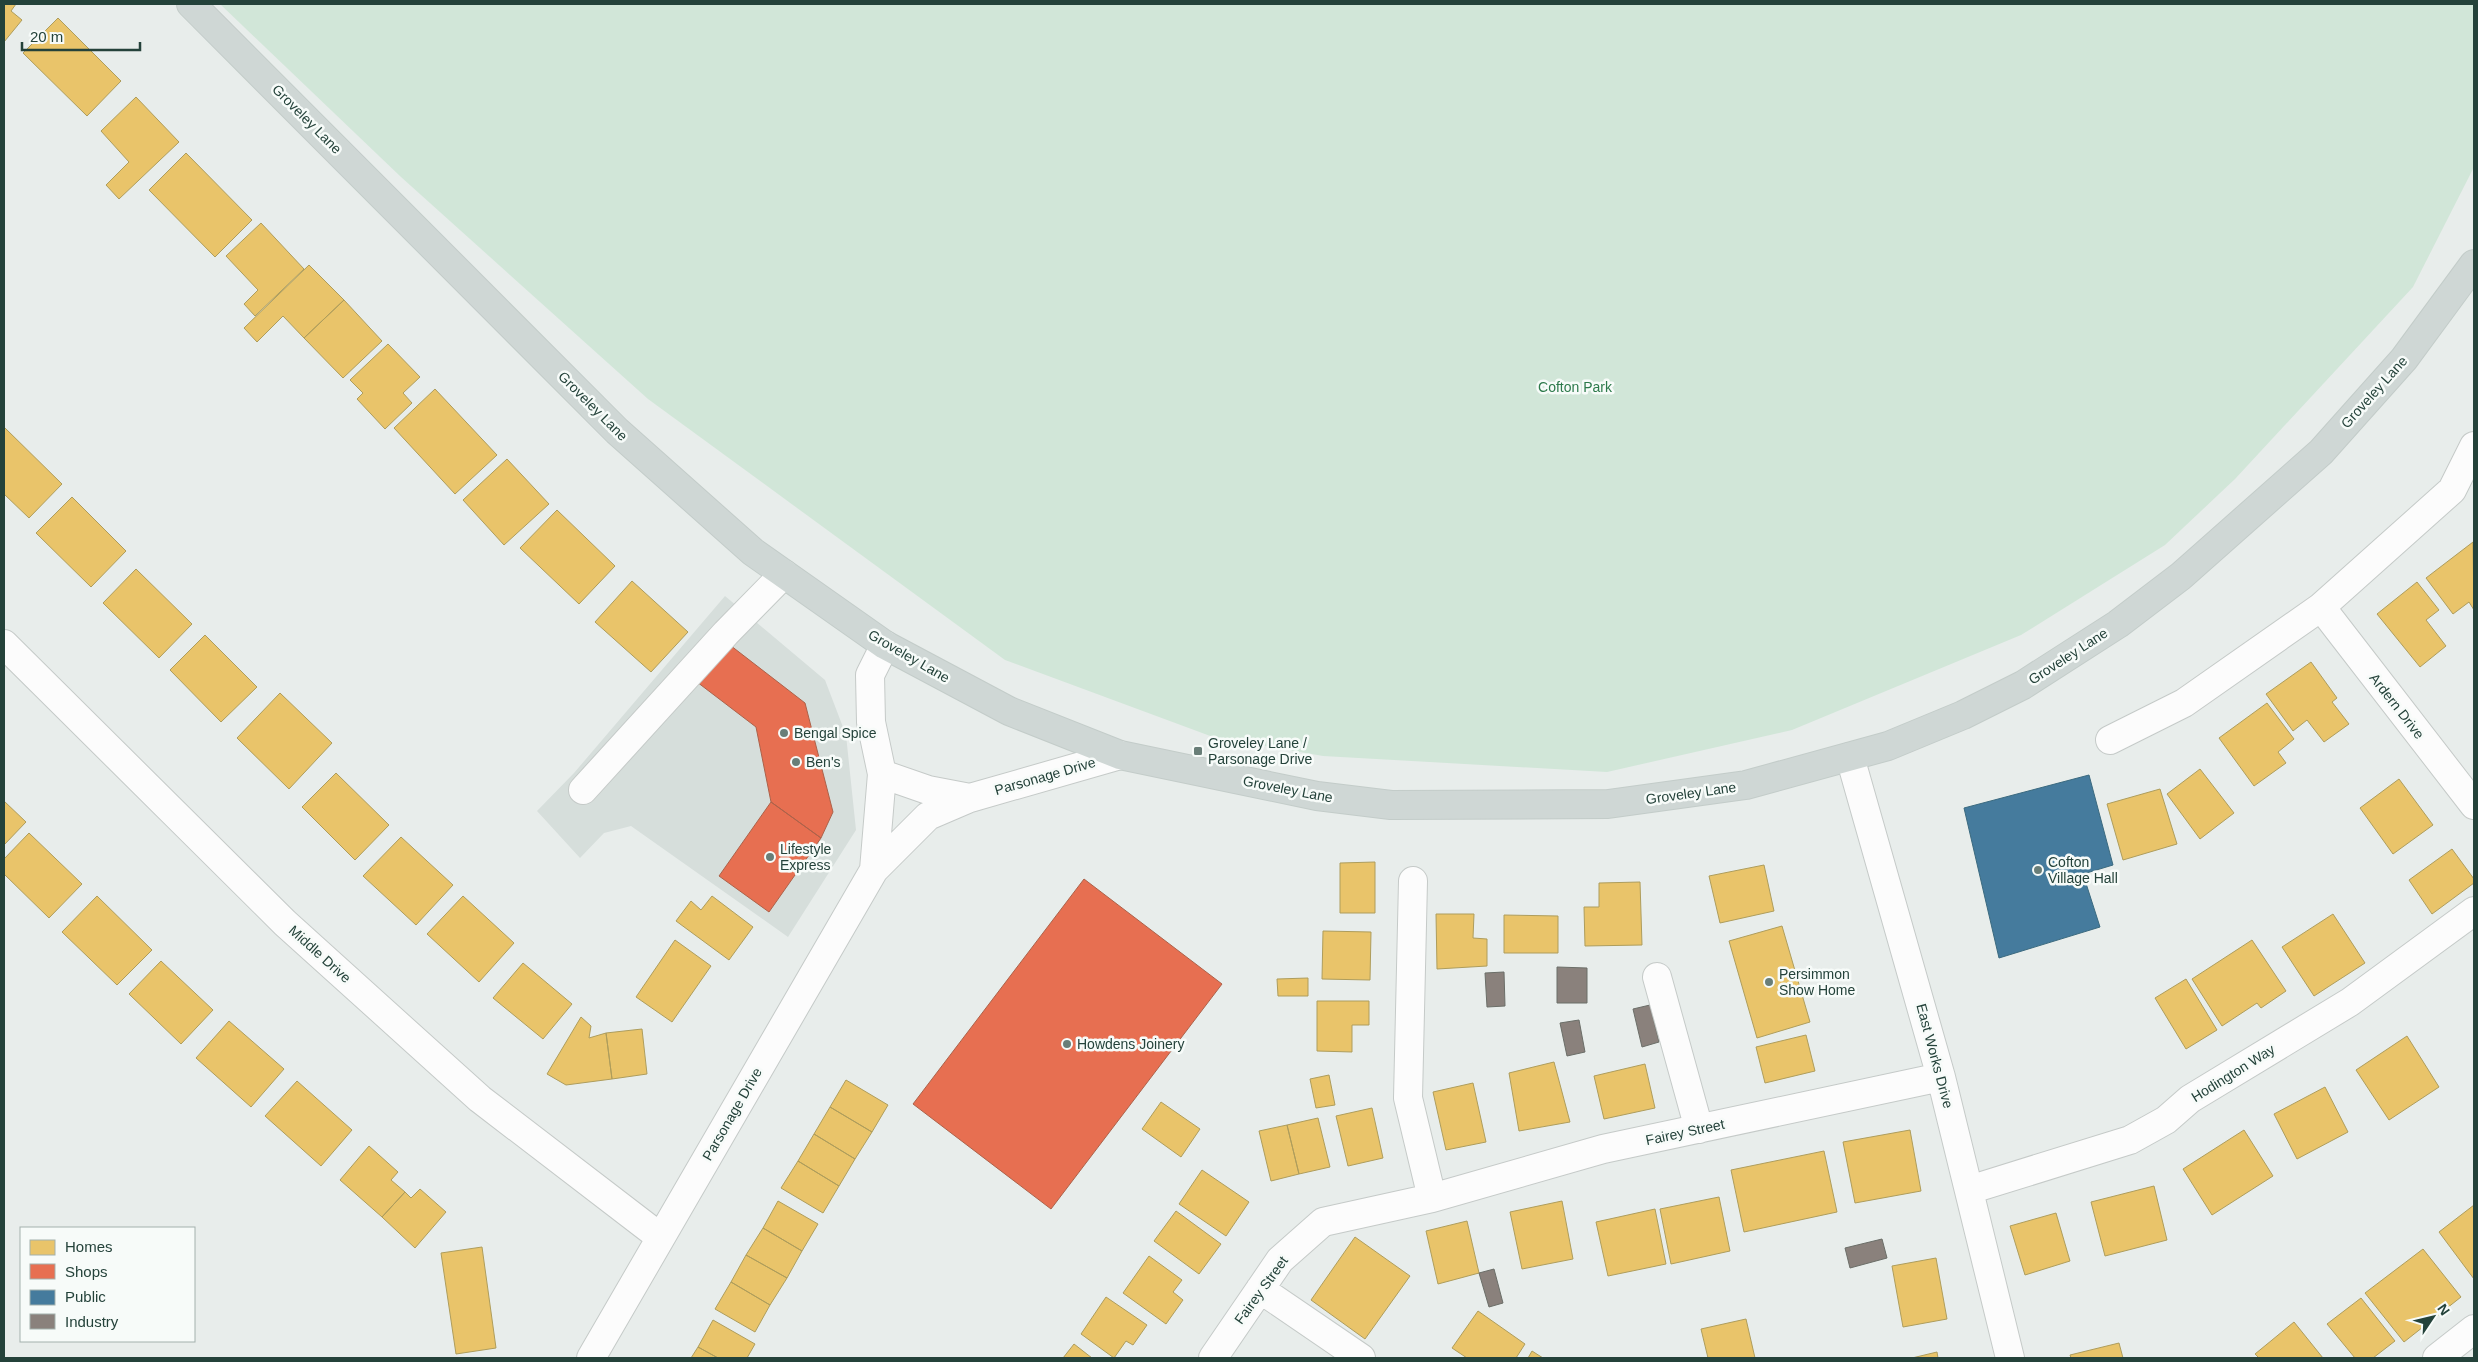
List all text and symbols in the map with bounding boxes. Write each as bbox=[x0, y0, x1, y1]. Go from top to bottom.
scale bar bbox=[22, 20, 140, 52]
text: 20 m bbox=[30, 28, 63, 45]
street label: Groveley Lane bbox=[269, 81, 345, 157]
street label: Groveley Lane bbox=[2338, 353, 2411, 431]
street label: Groveley Lane bbox=[555, 368, 631, 444]
park label: Cofton Park bbox=[1538, 379, 1613, 395]
street label: Groveley Lane bbox=[2025, 624, 2111, 688]
street label: Groveley Lane bbox=[866, 626, 953, 686]
street label: Ardern Drive bbox=[2367, 670, 2428, 742]
place label: Bengal Spice bbox=[794, 725, 877, 741]
marker: Bengal Spice bbox=[778, 727, 790, 739]
place label: Groveley Lane / Parsonage Drive bbox=[1208, 735, 1312, 767]
marker: Groveley Lane / Parsonage Drive bbox=[1192, 745, 1204, 757]
place label: Ben's bbox=[806, 754, 841, 770]
street label: Parsonage Drive bbox=[993, 754, 1098, 798]
marker: Ben's bbox=[790, 756, 802, 768]
street label: Groveley Lane bbox=[1242, 772, 1334, 806]
street label: Groveley Lane bbox=[1645, 779, 1737, 807]
place label: Lifestyle Express bbox=[780, 841, 832, 873]
marker: Lifestyle Express bbox=[764, 851, 776, 863]
place label: Cofton Village Hall bbox=[2048, 854, 2118, 886]
marker: Cofton Village Hall bbox=[2032, 864, 2044, 876]
street label: Middle Drive bbox=[286, 922, 354, 986]
place label: Persimmon Show Home bbox=[1779, 966, 1855, 998]
marker: Persimmon Show Home bbox=[1763, 976, 1775, 988]
street label: East Works Drive bbox=[1913, 1002, 1957, 1110]
place label: Howdens Joinery bbox=[1077, 1036, 1184, 1052]
marker: Howdens Joinery bbox=[1061, 1038, 1073, 1050]
street label: Hodington Way bbox=[2188, 1041, 2278, 1105]
street label: Parsonage Drive bbox=[699, 1065, 765, 1163]
street label: Fairey Street bbox=[1644, 1116, 1726, 1148]
legend bbox=[20, 1227, 195, 1342]
text: Homes bbox=[65, 1238, 113, 1255]
street label: Fairey Street bbox=[1231, 1253, 1291, 1327]
text: Shops bbox=[65, 1263, 108, 1280]
text: Public bbox=[65, 1288, 106, 1305]
north arrow bbox=[2408, 1292, 2458, 1342]
text: N bbox=[2434, 1301, 2453, 1318]
text: Industry bbox=[65, 1313, 119, 1330]

